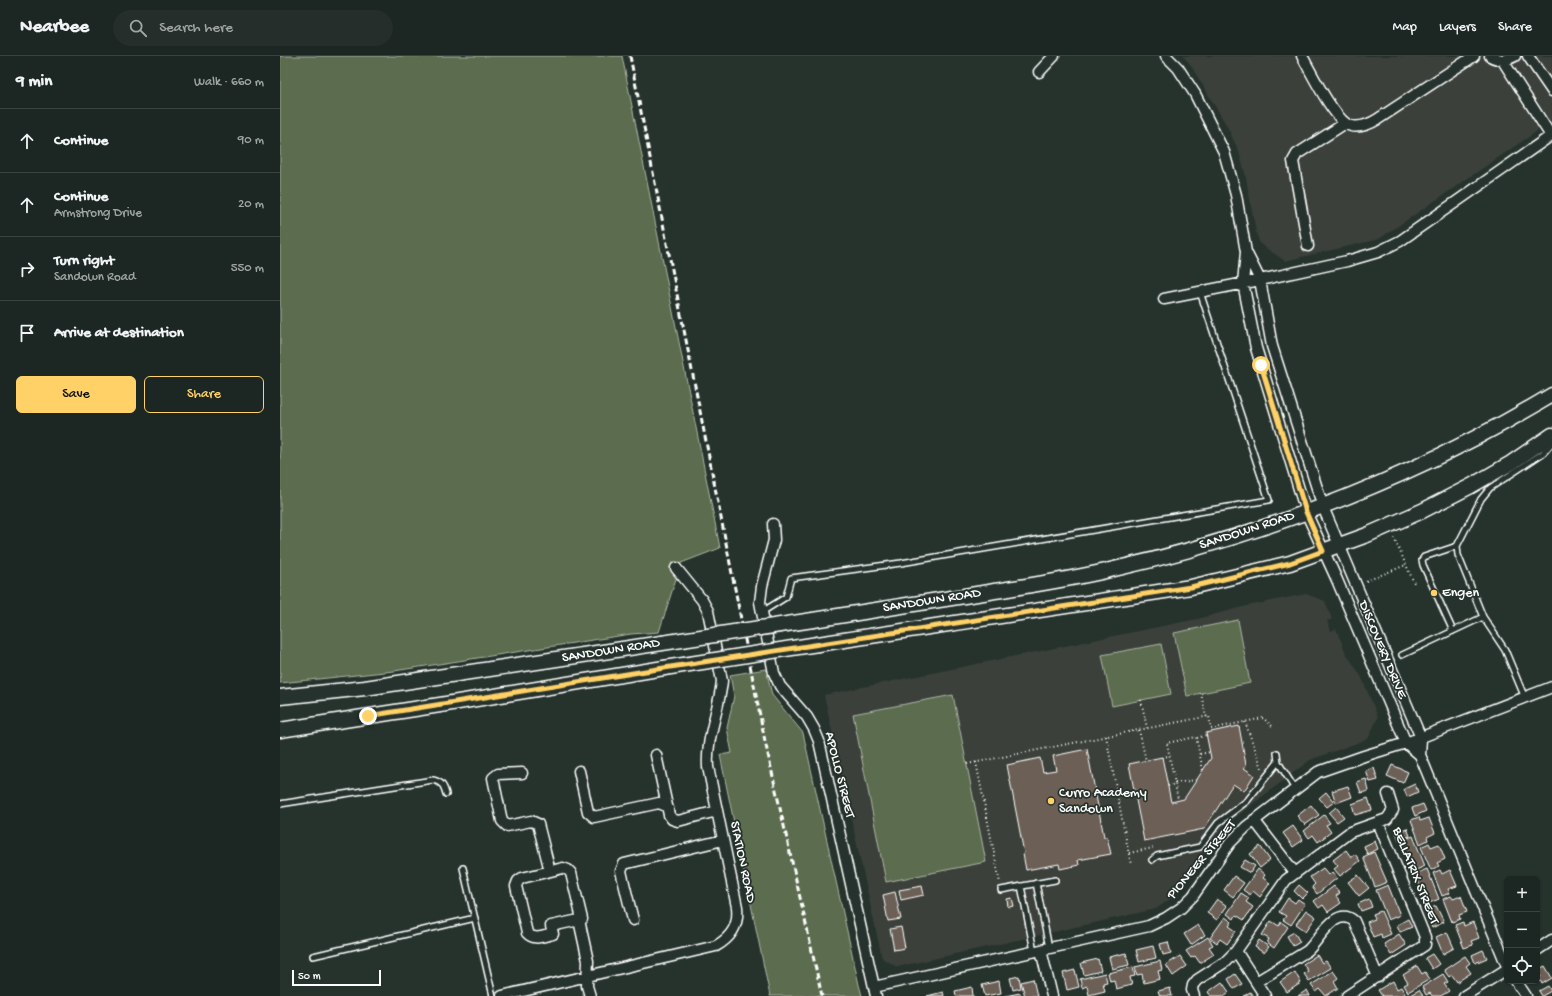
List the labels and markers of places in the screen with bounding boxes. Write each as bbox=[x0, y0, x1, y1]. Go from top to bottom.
place label: Engen bbox=[1442, 585, 1480, 602]
marker: Engen bbox=[1429, 588, 1439, 598]
place label: Curro Academy Sandown bbox=[1059, 785, 1147, 818]
marker: Curro Academy Sandown bbox=[1046, 796, 1056, 806]

